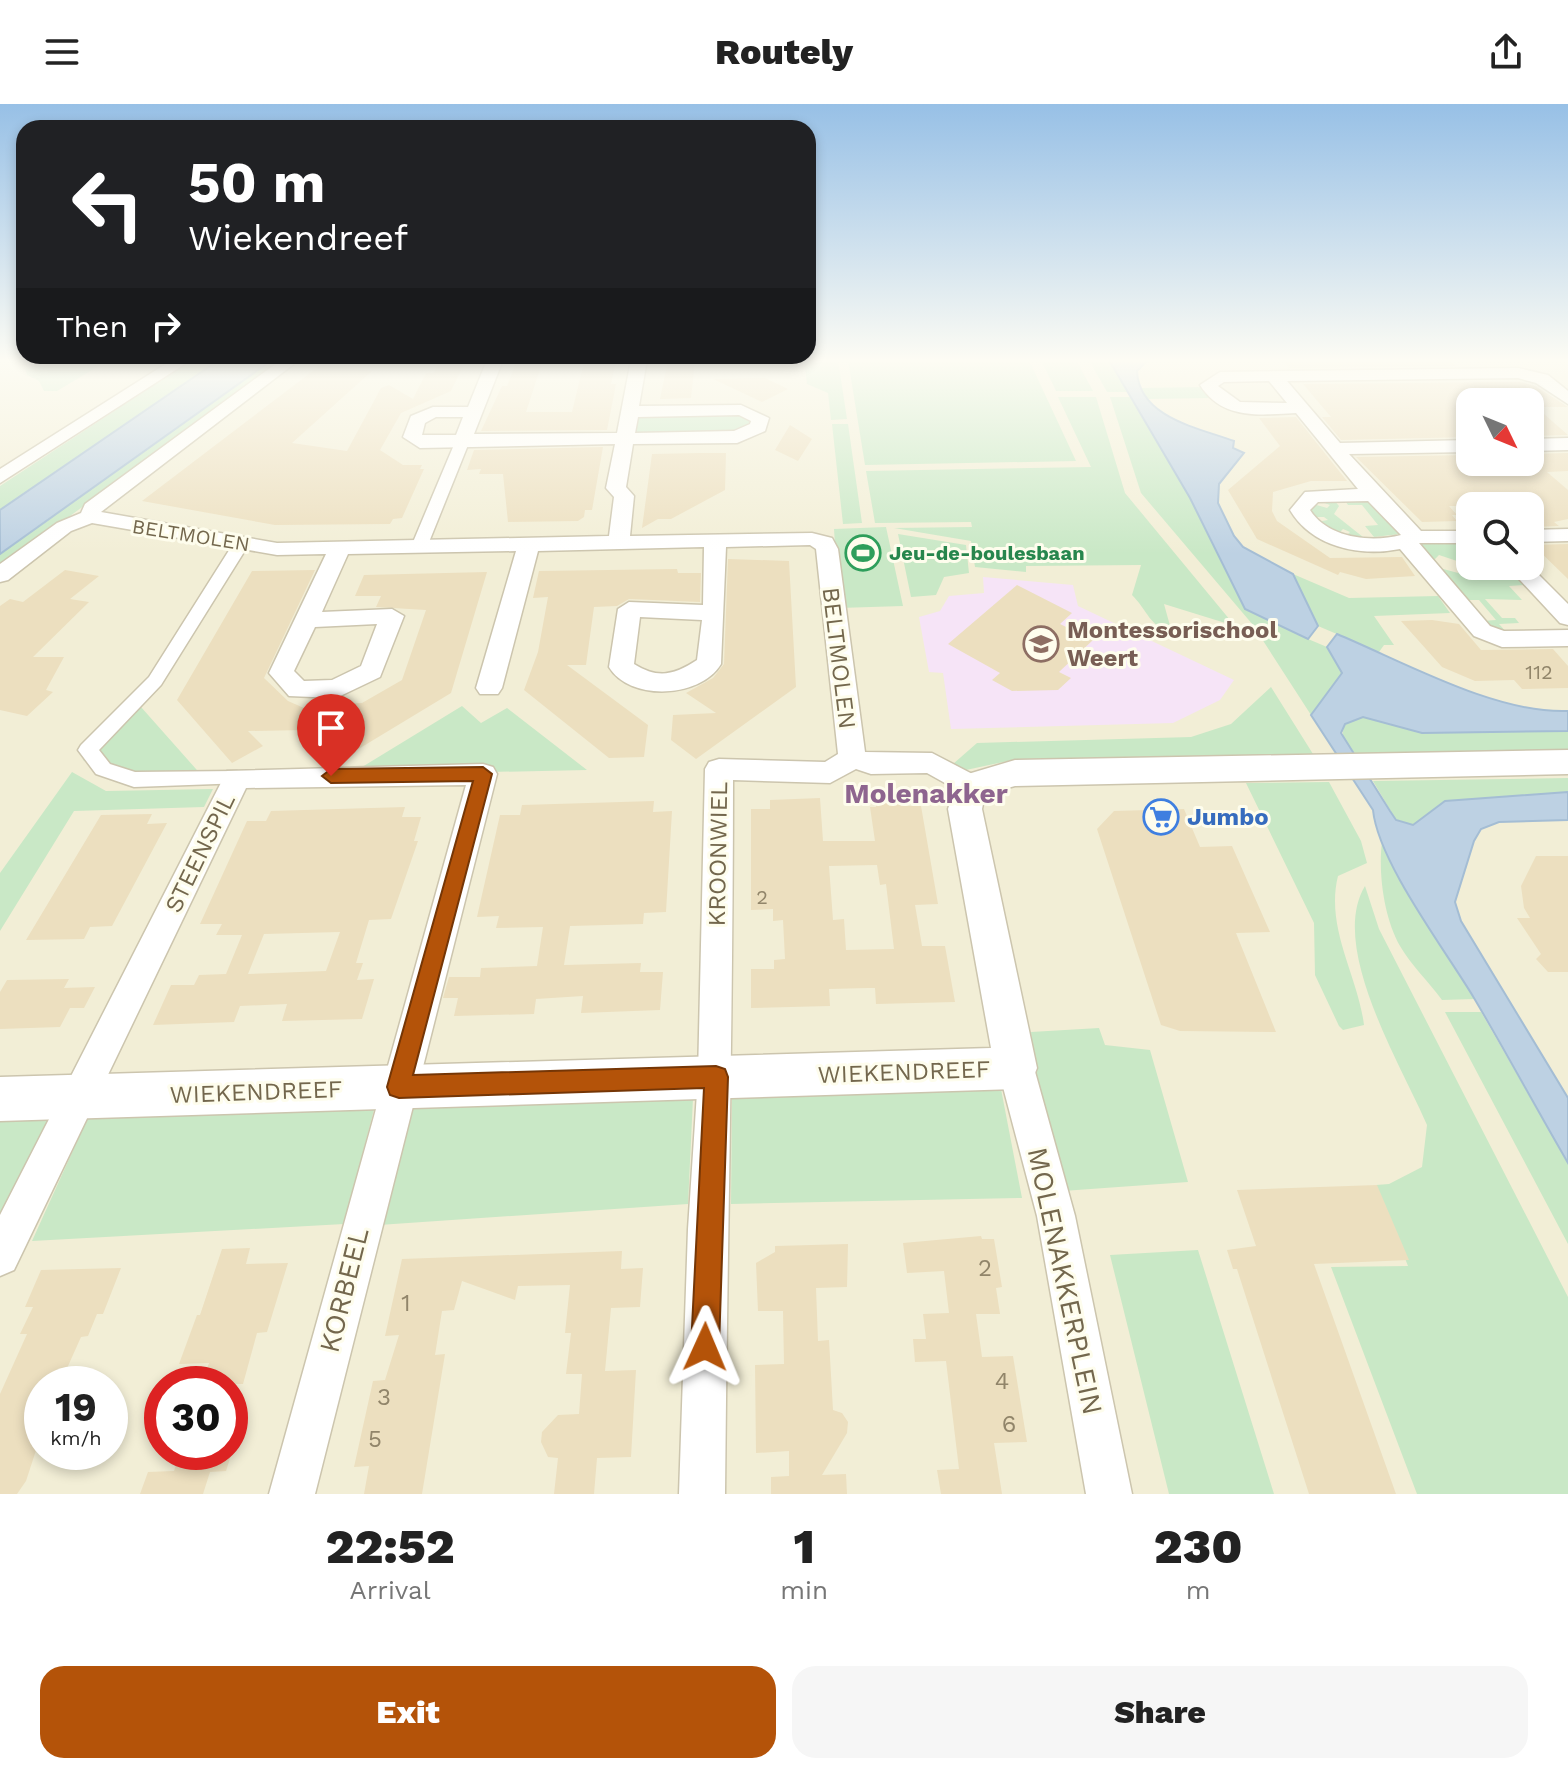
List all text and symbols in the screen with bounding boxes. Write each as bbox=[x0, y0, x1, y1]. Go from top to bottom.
icon: menu bbox=[40, 30, 84, 74]
icon: share bbox=[1484, 30, 1528, 74]
text: Routely bbox=[715, 31, 853, 73]
text: 50 m bbox=[188, 150, 325, 216]
icon: left bbox=[56, 152, 160, 256]
text: Wiekendreef bbox=[188, 217, 408, 259]
icon: right bbox=[144, 304, 188, 348]
text: Then bbox=[56, 309, 128, 344]
north arrow bbox=[1456, 388, 1544, 476]
map controls bbox=[1456, 388, 1544, 580]
button: search bbox=[1456, 492, 1544, 580]
street label: BELTMOLEN bbox=[130, 514, 252, 556]
sports icon: Jeu-de-boulesbaan bbox=[844, 534, 882, 572]
place label: Jeu-de-boulesbaan bbox=[889, 541, 1085, 565]
street label: BELTMOLEN bbox=[816, 586, 862, 730]
place label: Montessorischool Weert bbox=[1067, 616, 1277, 672]
school or university icon: Montessorischool Weert bbox=[1022, 625, 1060, 663]
house number: 112 bbox=[1525, 660, 1553, 684]
pin bbox=[297, 694, 365, 776]
icon: arrive bbox=[309, 706, 353, 750]
district label: Molenakker bbox=[844, 777, 1008, 810]
street label: KROONWIEL bbox=[703, 781, 733, 927]
street label: STEENSPIL bbox=[159, 789, 241, 917]
supermarket icon: Jumbo bbox=[1142, 798, 1180, 836]
place label: Jumbo bbox=[1187, 803, 1269, 831]
house number: 2 bbox=[756, 885, 768, 909]
street label: WIEKENDREEF bbox=[817, 1055, 991, 1089]
street label: WIEKENDREEF bbox=[169, 1075, 343, 1109]
street label: MOLENAKKERPLEIN bbox=[1021, 1144, 1109, 1418]
street label: KORBEEL bbox=[313, 1224, 375, 1356]
house number: 2 bbox=[978, 1254, 992, 1282]
house number: 1 bbox=[401, 1289, 411, 1317]
position arrow bbox=[663, 1305, 747, 1389]
speed limit sign: 30 bbox=[144, 1366, 248, 1470]
house number: 4 bbox=[995, 1367, 1009, 1395]
house number: 3 bbox=[377, 1383, 391, 1411]
text: 19 bbox=[55, 1384, 97, 1431]
house number: 6 bbox=[1002, 1410, 1016, 1438]
house number: 5 bbox=[368, 1425, 382, 1453]
text: km/h bbox=[50, 1426, 102, 1450]
text: 22:52 bbox=[326, 1518, 455, 1575]
text: 1 bbox=[793, 1518, 815, 1575]
text: 230 bbox=[1154, 1518, 1242, 1575]
text: Arrival bbox=[350, 1575, 431, 1605]
text: min bbox=[780, 1575, 828, 1605]
text: m bbox=[1186, 1575, 1210, 1605]
button: Exit bbox=[40, 1666, 776, 1758]
button: Share bbox=[792, 1666, 1528, 1758]

